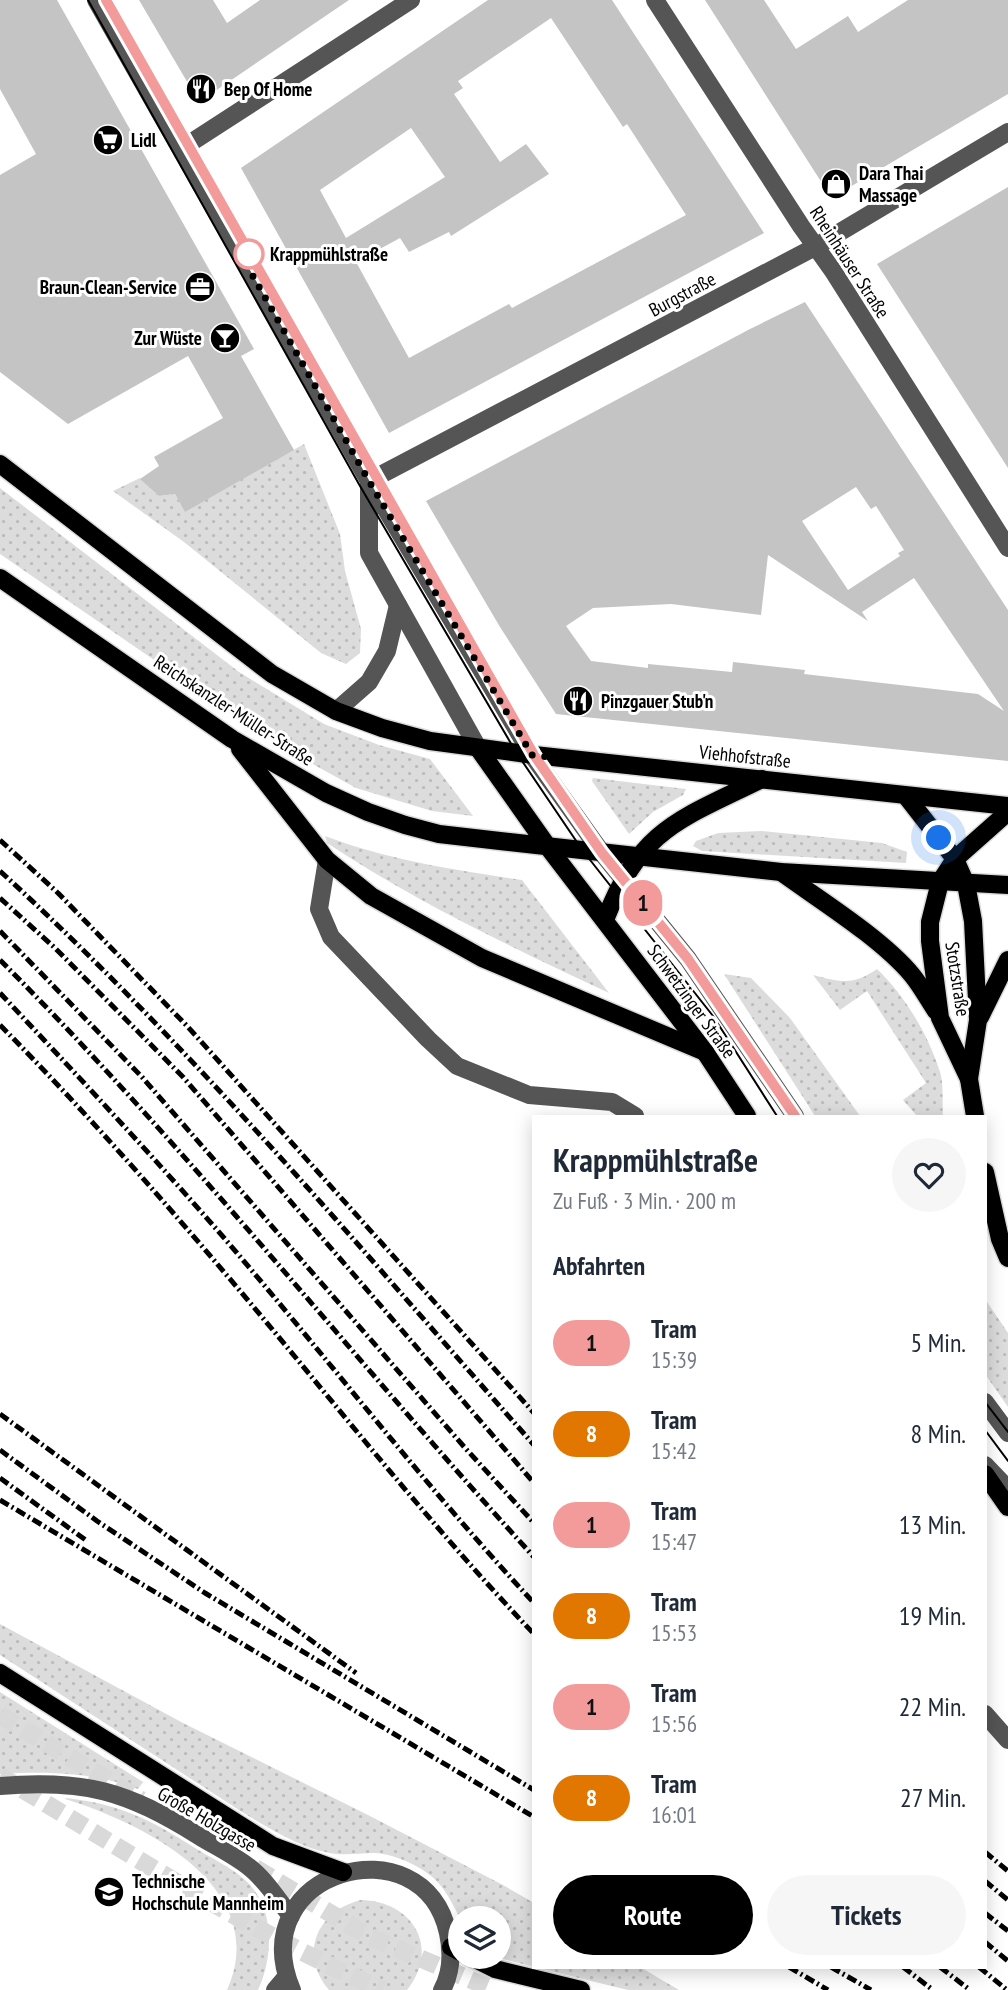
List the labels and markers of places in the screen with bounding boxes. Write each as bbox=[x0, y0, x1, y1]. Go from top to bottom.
restaurant icon: Bep Of Home bbox=[184, 72, 218, 106]
place label: Bep Of Home bbox=[224, 77, 312, 101]
supermarket icon: Lidl bbox=[91, 123, 125, 157]
place label: Lidl bbox=[131, 128, 157, 152]
place label: Dara Thai Massage bbox=[859, 161, 923, 207]
shop icon: Dara Thai Massage bbox=[819, 167, 853, 201]
marker: Krappmühlstraße bbox=[234, 239, 264, 269]
place label: Krappmühlstraße bbox=[270, 242, 388, 266]
office icon: Braun-Clean-Service bbox=[183, 270, 217, 304]
place label: Braun-Clean-Service bbox=[40, 275, 177, 299]
bar icon: Zur Wüste bbox=[208, 321, 242, 355]
place label: Zur Wüste bbox=[134, 326, 202, 350]
restaurant icon: Pinzgauer Stub'n bbox=[561, 684, 595, 718]
place label: Pinzgauer Stub'n bbox=[601, 689, 713, 713]
place label: Technische Hochschule Mannheim bbox=[132, 1869, 284, 1915]
school or university icon: Technische Hochschule Mannheim bbox=[92, 1875, 126, 1909]

